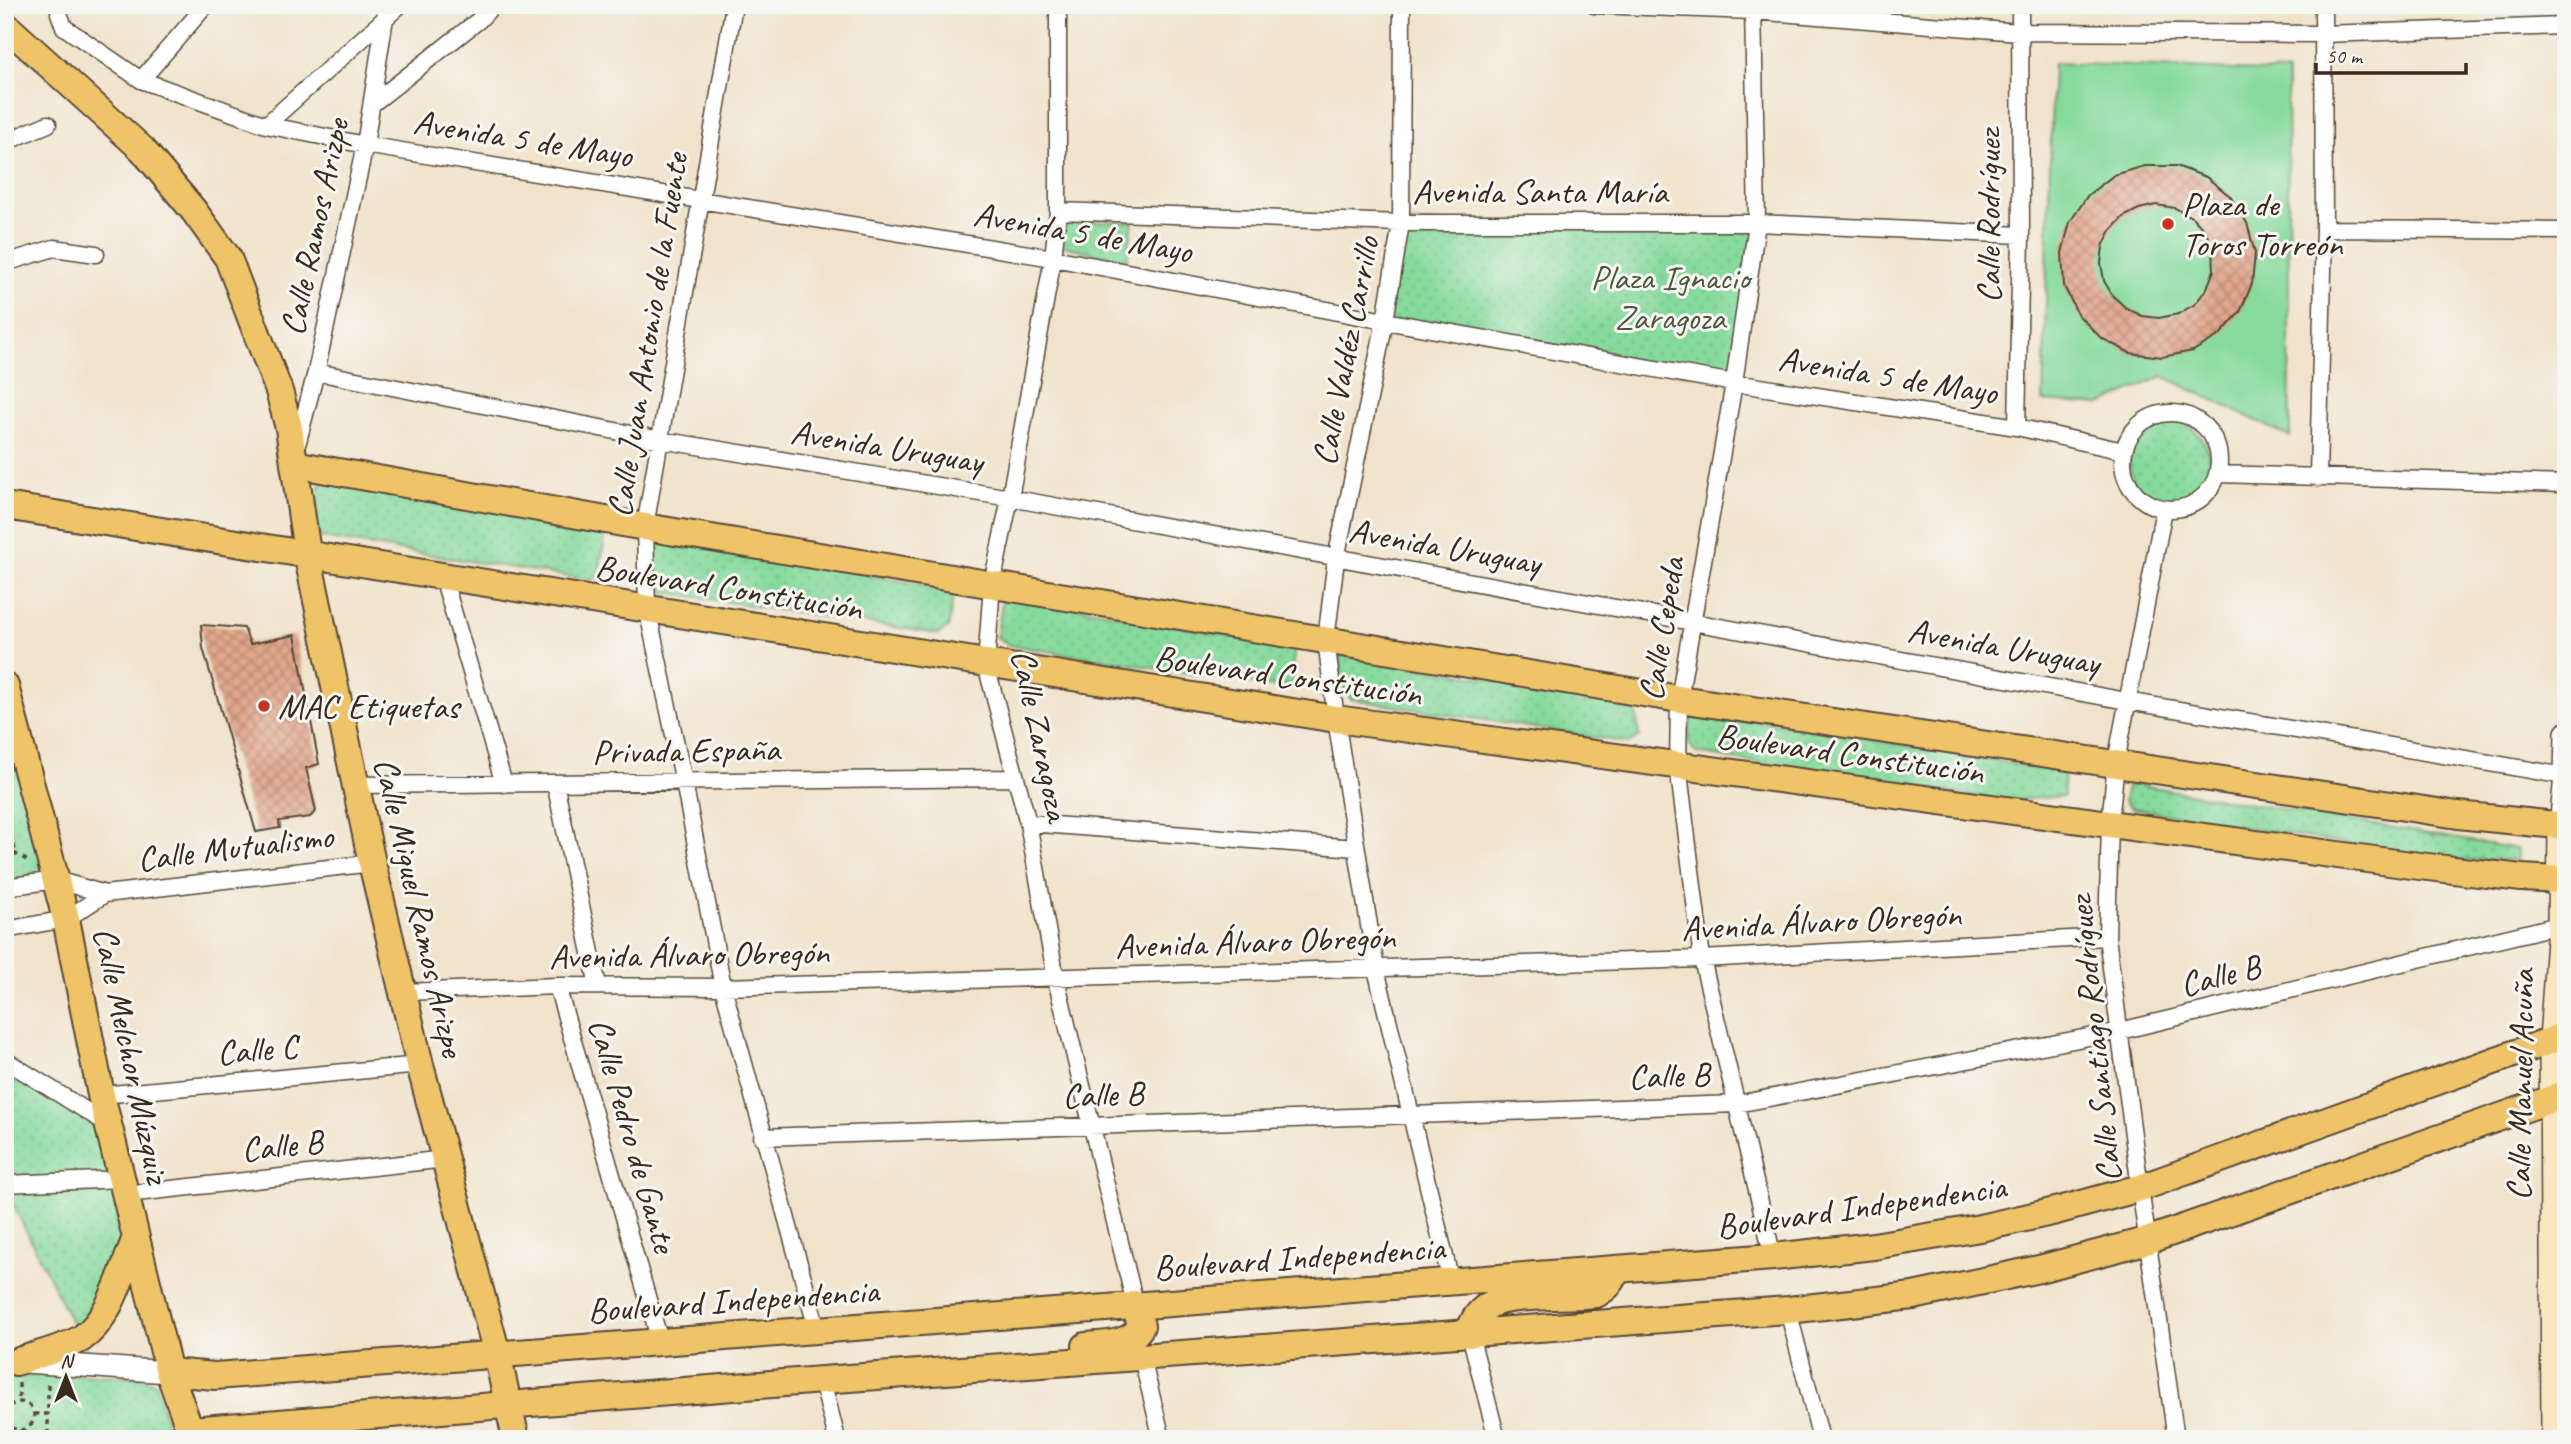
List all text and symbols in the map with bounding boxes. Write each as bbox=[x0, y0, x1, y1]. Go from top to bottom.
scale bar bbox=[2316, 32, 2466, 76]
text: 50 m bbox=[2326, 43, 2364, 69]
street label: Avenida 5 de Mayo bbox=[410, 99, 637, 178]
street label: Calle Ramos Arizpe bbox=[270, 112, 360, 339]
street label: Calle Rodríguez bbox=[1966, 126, 2011, 303]
street label: Calle Juan Antonio de la Fuente bbox=[597, 147, 699, 520]
street label: Avenida Santa María bbox=[1412, 169, 1670, 214]
place label: Plaza de Toros Torreón bbox=[2182, 182, 2344, 267]
street label: Avenida 5 de Mayo bbox=[970, 191, 1197, 274]
marker: Plaza de Toros Torreón bbox=[2160, 216, 2176, 232]
street label: Calle Valdéz Carrillo bbox=[1301, 231, 1390, 469]
park label: Plaza Ignacio Zaragoza bbox=[1590, 255, 1753, 340]
street label: Avenida 5 de Mayo bbox=[1775, 336, 2002, 415]
street label: Avenida Uruguay bbox=[788, 409, 989, 484]
street label: Avenida Uruguay bbox=[1346, 508, 1547, 586]
street label: Boulevard Constitución bbox=[592, 544, 867, 631]
street label: Calle Cepeda bbox=[1628, 552, 1695, 704]
street label: Avenida Uruguay bbox=[1905, 608, 2106, 686]
street label: Boulevard Constitución bbox=[1151, 634, 1426, 717]
street label: Calle Zaragoza bbox=[1000, 645, 1081, 828]
place label: MAC Etiquetas bbox=[278, 684, 462, 729]
marker: MAC Etiquetas bbox=[256, 698, 272, 714]
street label: Boulevard Constitución bbox=[1713, 712, 1988, 795]
street label: Privada España bbox=[592, 726, 783, 775]
street label: Calle Miguel Ramos Arizpe bbox=[363, 753, 476, 1063]
street label: Calle Mutualismo bbox=[135, 813, 337, 882]
street label: Calle Santiago Rodríguez bbox=[2057, 891, 2132, 1184]
street label: Avenida Álvaro Obregón bbox=[1680, 892, 1963, 951]
street label: Avenida Álvaro Obregón bbox=[1114, 914, 1397, 969]
street label: Calle Melchor Múzquiz bbox=[82, 923, 181, 1189]
street label: Avenida Álvaro Obregón bbox=[549, 930, 831, 979]
street label: Calle B bbox=[2175, 943, 2268, 1007]
street label: Calle Manuel Acuña bbox=[2496, 966, 2545, 1201]
street label: Calle Pedro de Gante bbox=[578, 1013, 688, 1260]
street label: Calle C bbox=[215, 1023, 303, 1075]
street label: Calle B bbox=[1628, 1051, 1714, 1099]
street label: Calle B bbox=[1062, 1070, 1148, 1118]
street label: Calle B bbox=[239, 1119, 328, 1172]
street label: Boulevard Independencia bbox=[1714, 1164, 2010, 1249]
street label: Boulevard Independencia bbox=[1152, 1225, 1448, 1290]
street label: Boulevard Independencia bbox=[586, 1268, 882, 1333]
north arrow bbox=[32, 1342, 102, 1412]
text: N bbox=[60, 1349, 75, 1373]

